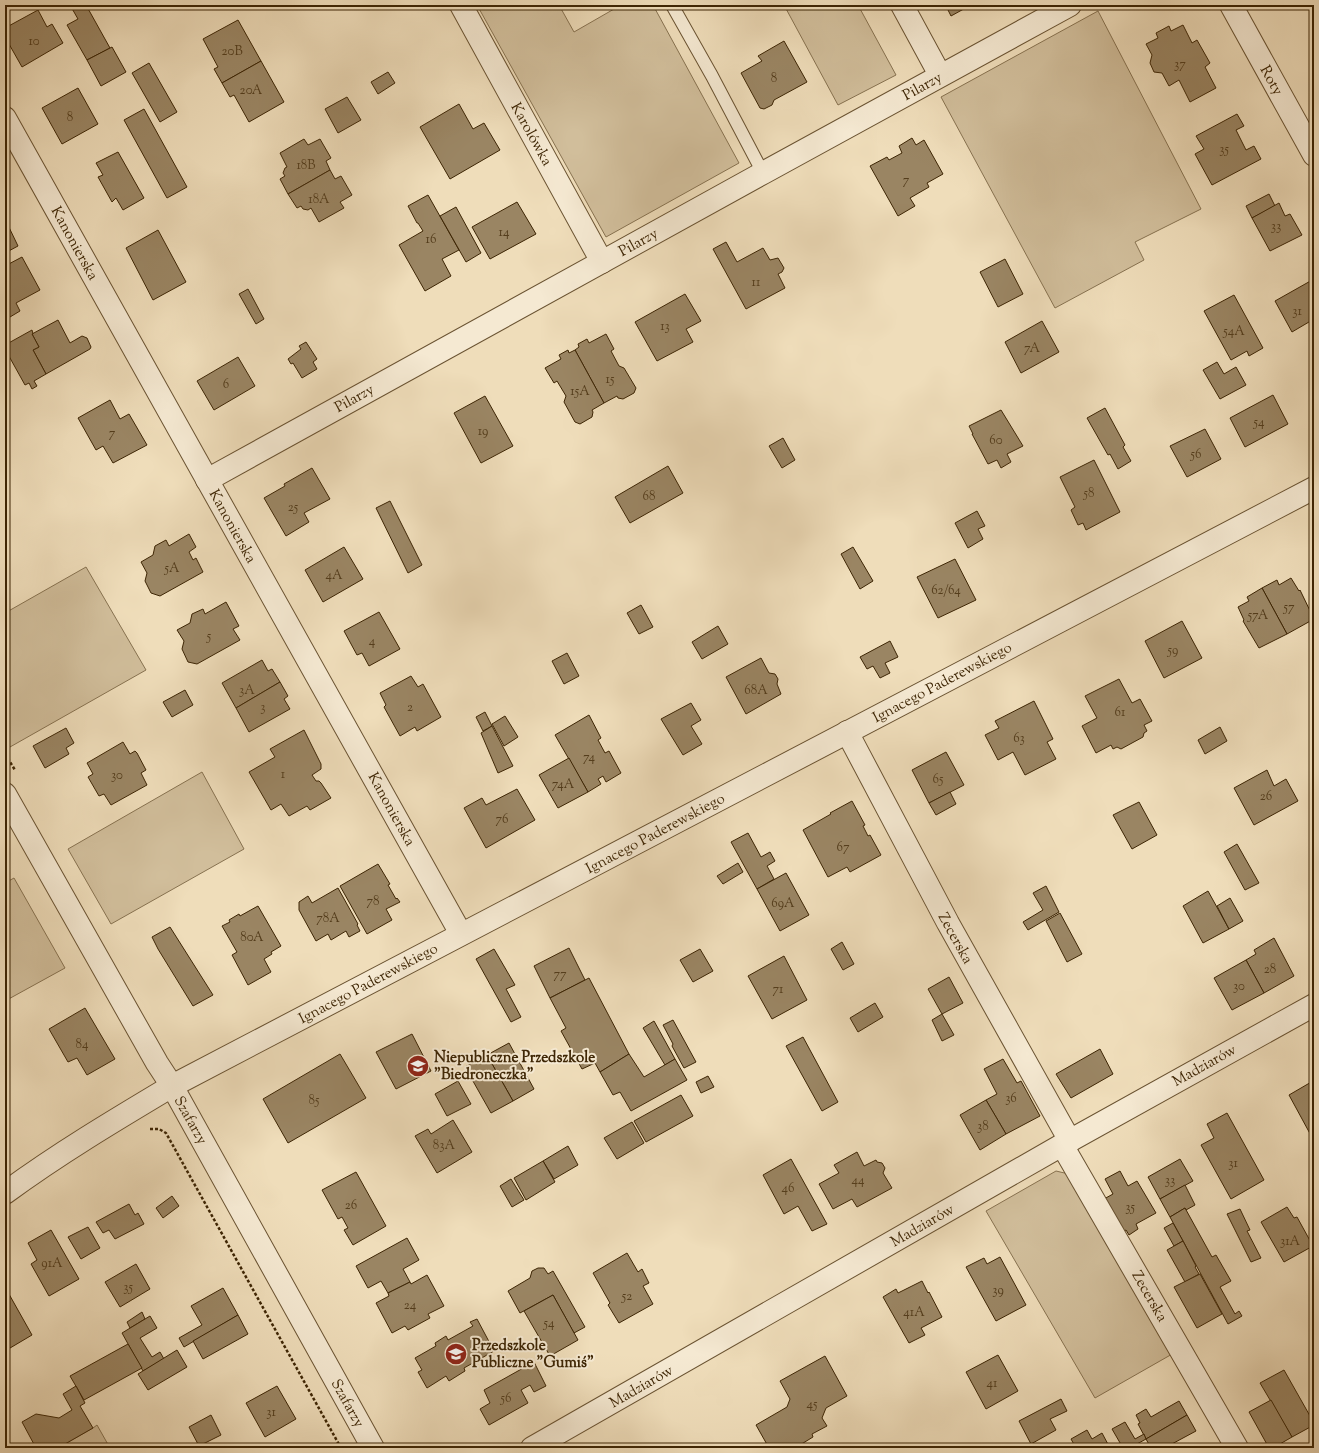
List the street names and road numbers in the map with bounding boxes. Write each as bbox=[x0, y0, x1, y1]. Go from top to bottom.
street label: Roty bbox=[1254, 62, 1288, 100]
street label: Pilarzy bbox=[899, 68, 947, 107]
street label: Karolówka bbox=[505, 99, 557, 170]
street label: Kanonierska bbox=[45, 203, 103, 284]
street label: Pilarzy bbox=[615, 224, 663, 263]
street label: Pilarzy bbox=[331, 380, 379, 419]
street label: Kanonierska bbox=[203, 486, 261, 567]
street label: Ignacego Paderewskiego bbox=[869, 638, 1016, 729]
street label: Kanonierska bbox=[362, 769, 420, 850]
street label: Ignacego Paderewskiego bbox=[582, 789, 729, 880]
street label: Zecerska bbox=[932, 909, 977, 968]
street label: Ignacego Paderewskiego bbox=[295, 939, 442, 1030]
street label: Madziarów bbox=[1169, 1040, 1241, 1093]
street label: Szafarzy bbox=[168, 1093, 212, 1149]
street label: Madziarów bbox=[887, 1200, 958, 1253]
street label: Zecerska bbox=[1126, 1267, 1172, 1326]
street label: Madziarów bbox=[606, 1361, 677, 1414]
street label: Szafarzy bbox=[325, 1376, 369, 1432]

